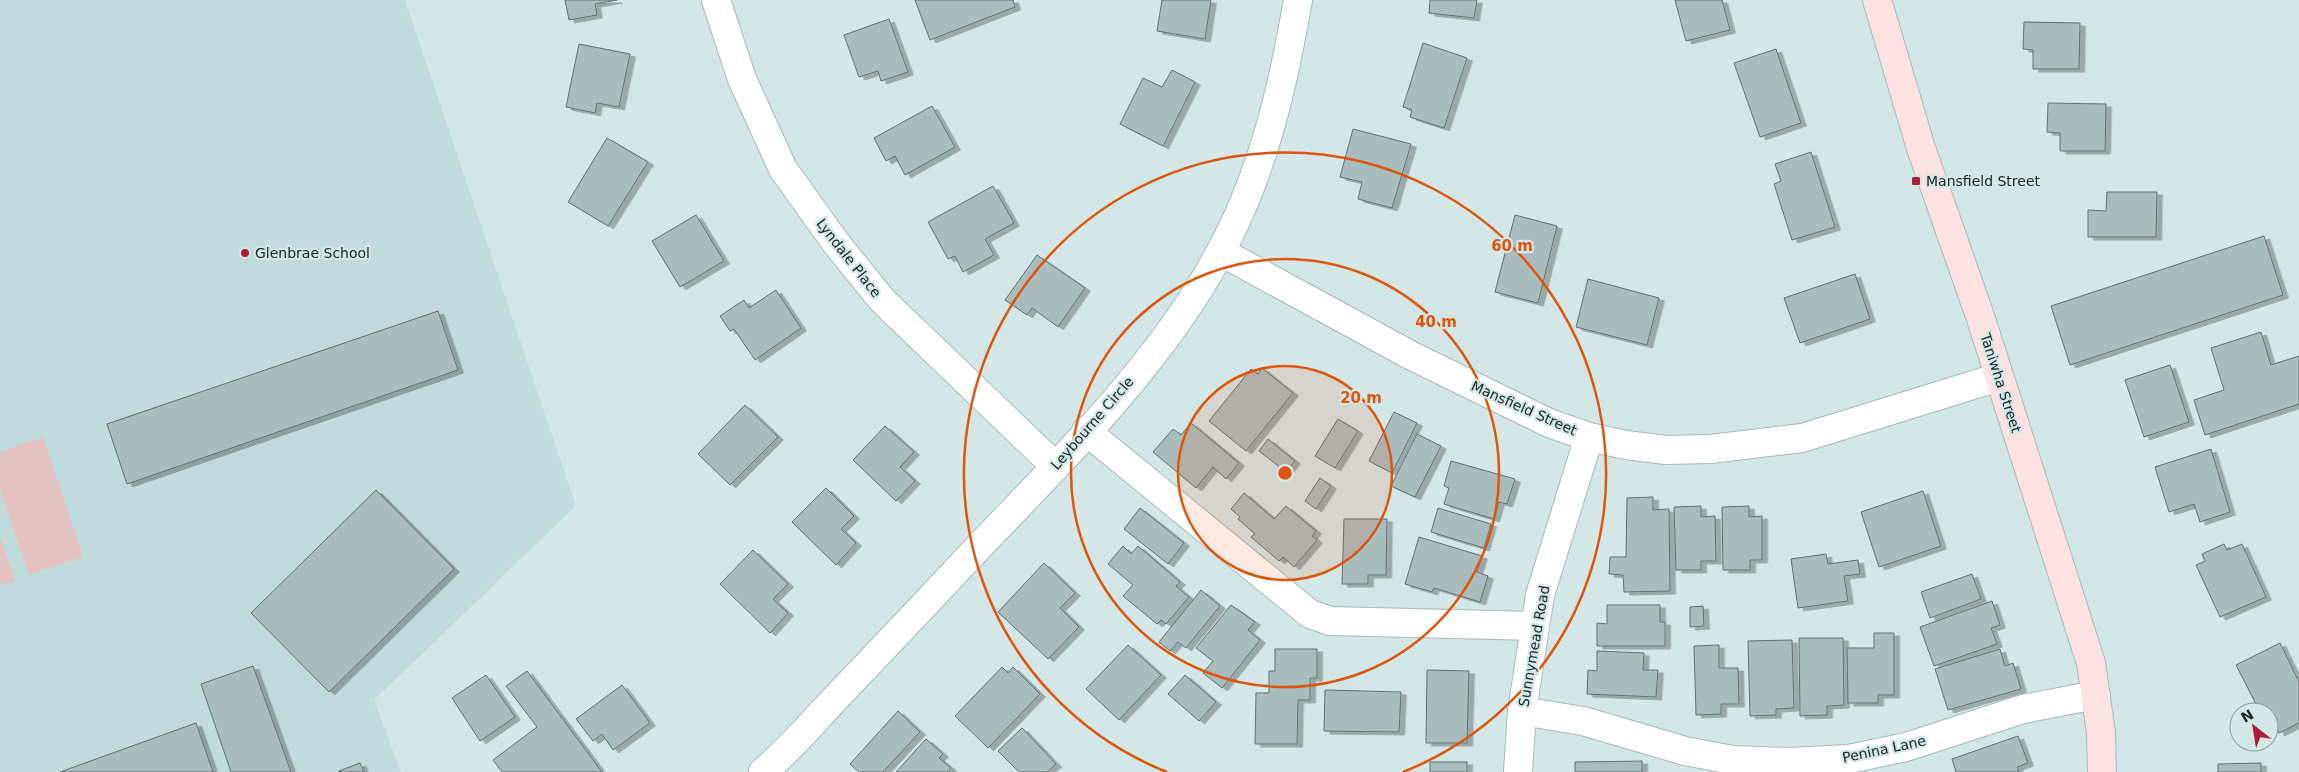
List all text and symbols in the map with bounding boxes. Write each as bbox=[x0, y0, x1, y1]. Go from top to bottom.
place label: Mansfield Street bbox=[1926, 173, 2041, 189]
marker: Mansfield Street bbox=[1910, 175, 1922, 187]
street label: Lyndale Place bbox=[813, 216, 885, 300]
text: 60 m bbox=[1491, 237, 1533, 255]
place label: Glenbrae School bbox=[255, 245, 370, 261]
marker: Glenbrae School bbox=[239, 247, 251, 259]
text: 40 m bbox=[1415, 313, 1457, 331]
street label: Taniwha Street bbox=[1977, 330, 2025, 435]
street label: Leybourne Circle bbox=[1047, 373, 1137, 473]
street label: Mansfield Street bbox=[1469, 378, 1580, 439]
text: 20 m bbox=[1340, 389, 1382, 407]
centre of rings bbox=[1276, 464, 1294, 482]
street label: Sunnymead Road bbox=[1515, 584, 1553, 708]
north arrow bbox=[2229, 702, 2279, 752]
text: N bbox=[2238, 706, 2256, 726]
street label: Penina Lane bbox=[1841, 732, 1927, 766]

